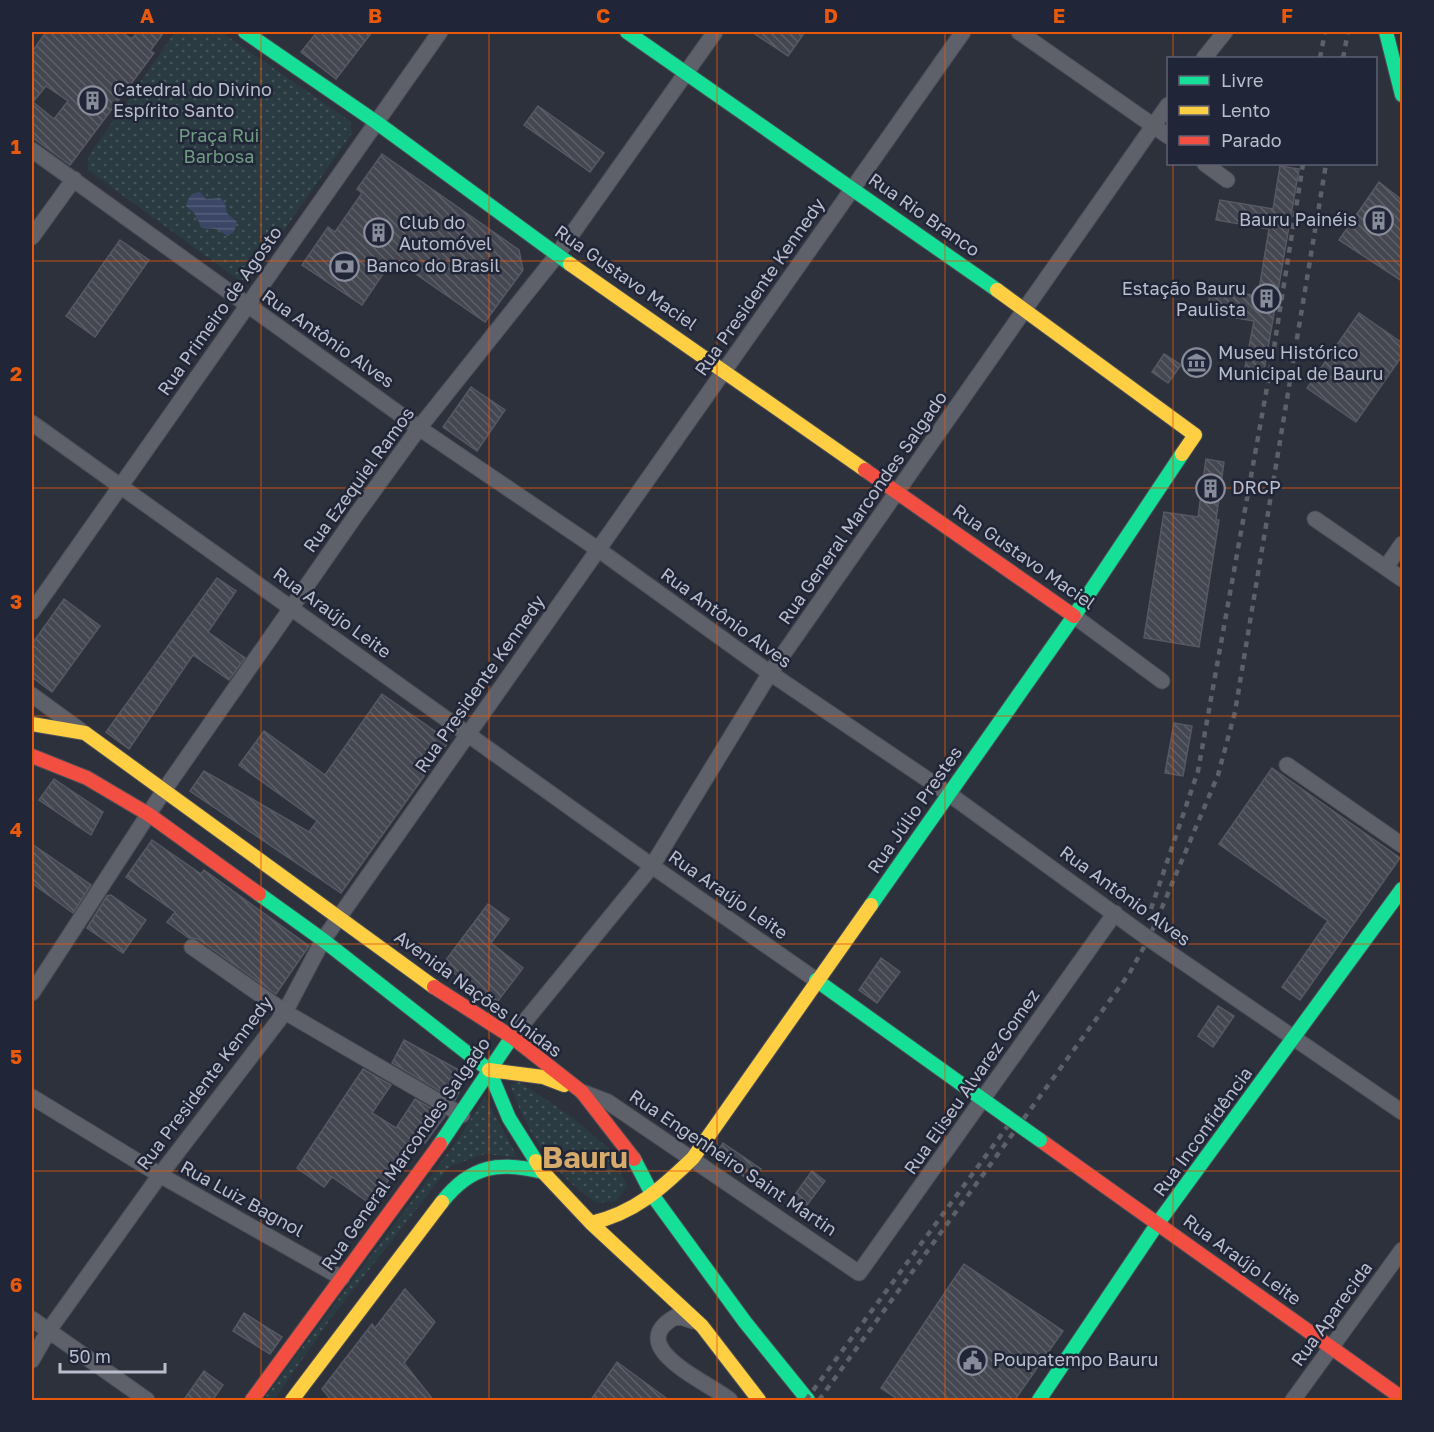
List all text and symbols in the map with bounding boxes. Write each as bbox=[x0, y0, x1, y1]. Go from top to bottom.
text: A bbox=[140, 3, 154, 27]
text: B bbox=[368, 3, 382, 27]
text: C bbox=[596, 3, 610, 27]
text: D bbox=[824, 3, 838, 27]
text: E bbox=[1053, 3, 1065, 27]
text: F bbox=[1281, 3, 1293, 27]
legend bbox=[1167, 57, 1377, 165]
text: Livre bbox=[1221, 69, 1263, 91]
place label: Catedral do Divino Espírito Santo bbox=[113, 78, 272, 121]
building icon: Catedral do Divino Espírito Santo bbox=[76, 84, 108, 116]
text: Lento bbox=[1221, 99, 1270, 121]
park label: Praça Rui Barbosa bbox=[179, 124, 259, 167]
text: Parado bbox=[1221, 129, 1282, 151]
text: 1 bbox=[11, 134, 21, 158]
street label: Rua Rio Branco bbox=[865, 168, 984, 261]
street label: Rua Presidente Kennedy bbox=[689, 193, 829, 379]
building icon: Bauru Painéis bbox=[1362, 204, 1394, 236]
place label: Bauru Painéis bbox=[1239, 208, 1357, 230]
place label: Club do Automóvel bbox=[399, 211, 492, 254]
building icon: Club do Automóvel bbox=[362, 217, 394, 249]
street label: Rua Gustavo Maciel bbox=[551, 220, 702, 335]
street label: Rua Primeiro de Agosto bbox=[152, 221, 286, 399]
bank icon: Banco do Brasil bbox=[329, 250, 361, 282]
place label: Banco do Brasil bbox=[366, 254, 500, 276]
place label: Estação Bauru Paulista bbox=[1122, 277, 1246, 320]
building icon: Estação Bauru Paulista bbox=[1251, 283, 1283, 315]
street label: Rua Antônio Alves bbox=[258, 284, 399, 392]
place label: Museu Histórico Municipal de Bauru bbox=[1218, 341, 1383, 384]
museum icon: Museu Histórico Municipal de Bauru bbox=[1181, 347, 1213, 379]
text: 2 bbox=[10, 361, 22, 385]
street label: Rua General Marcondes Salgado bbox=[773, 387, 951, 628]
street label: Rua Ezequiel Ramos bbox=[298, 403, 418, 556]
building icon: DRCP bbox=[1195, 472, 1227, 504]
place label: DRCP bbox=[1232, 476, 1281, 498]
street label: Rua Gustavo Maciel bbox=[949, 499, 1100, 614]
street label: Rua Araújo Leite bbox=[269, 562, 396, 662]
street label: Rua Antônio Alves bbox=[657, 562, 796, 672]
text: 3 bbox=[10, 589, 22, 613]
street label: Rua Presidente Kennedy bbox=[409, 590, 549, 776]
street label: Rua Júlio Prestes bbox=[862, 742, 966, 877]
text: 4 bbox=[10, 817, 22, 841]
street label: Rua Antônio Alves bbox=[1056, 840, 1195, 950]
street label: Rua Araújo Leite bbox=[665, 845, 792, 943]
street label: Avenida Nações Unidas bbox=[391, 925, 567, 1061]
street label: Rua Eliseu Alvarez Gomez bbox=[899, 985, 1044, 1178]
street label: Rua Presidente Kennedy bbox=[132, 991, 277, 1174]
street label: Rua General Marcondes Salgado bbox=[316, 1033, 494, 1274]
text: 5 bbox=[10, 1044, 22, 1068]
street label: Rua Inconfidência bbox=[1148, 1062, 1257, 1200]
street label: Rua Engenheiro Saint Martin bbox=[626, 1084, 842, 1240]
district label: Bauru bbox=[542, 1139, 628, 1175]
street label: Rua Luiz Bagnol bbox=[177, 1155, 308, 1241]
street label: Rua Araújo Leite bbox=[1179, 1209, 1306, 1309]
street label: Rua Aparecida bbox=[1286, 1257, 1377, 1370]
text: 6 bbox=[10, 1272, 22, 1296]
scale bar bbox=[60, 1336, 165, 1374]
public building icon: Poupatempo Bauru bbox=[956, 1344, 988, 1376]
text: 50 m bbox=[69, 1345, 111, 1367]
place label: Poupatempo Bauru bbox=[993, 1348, 1158, 1370]

